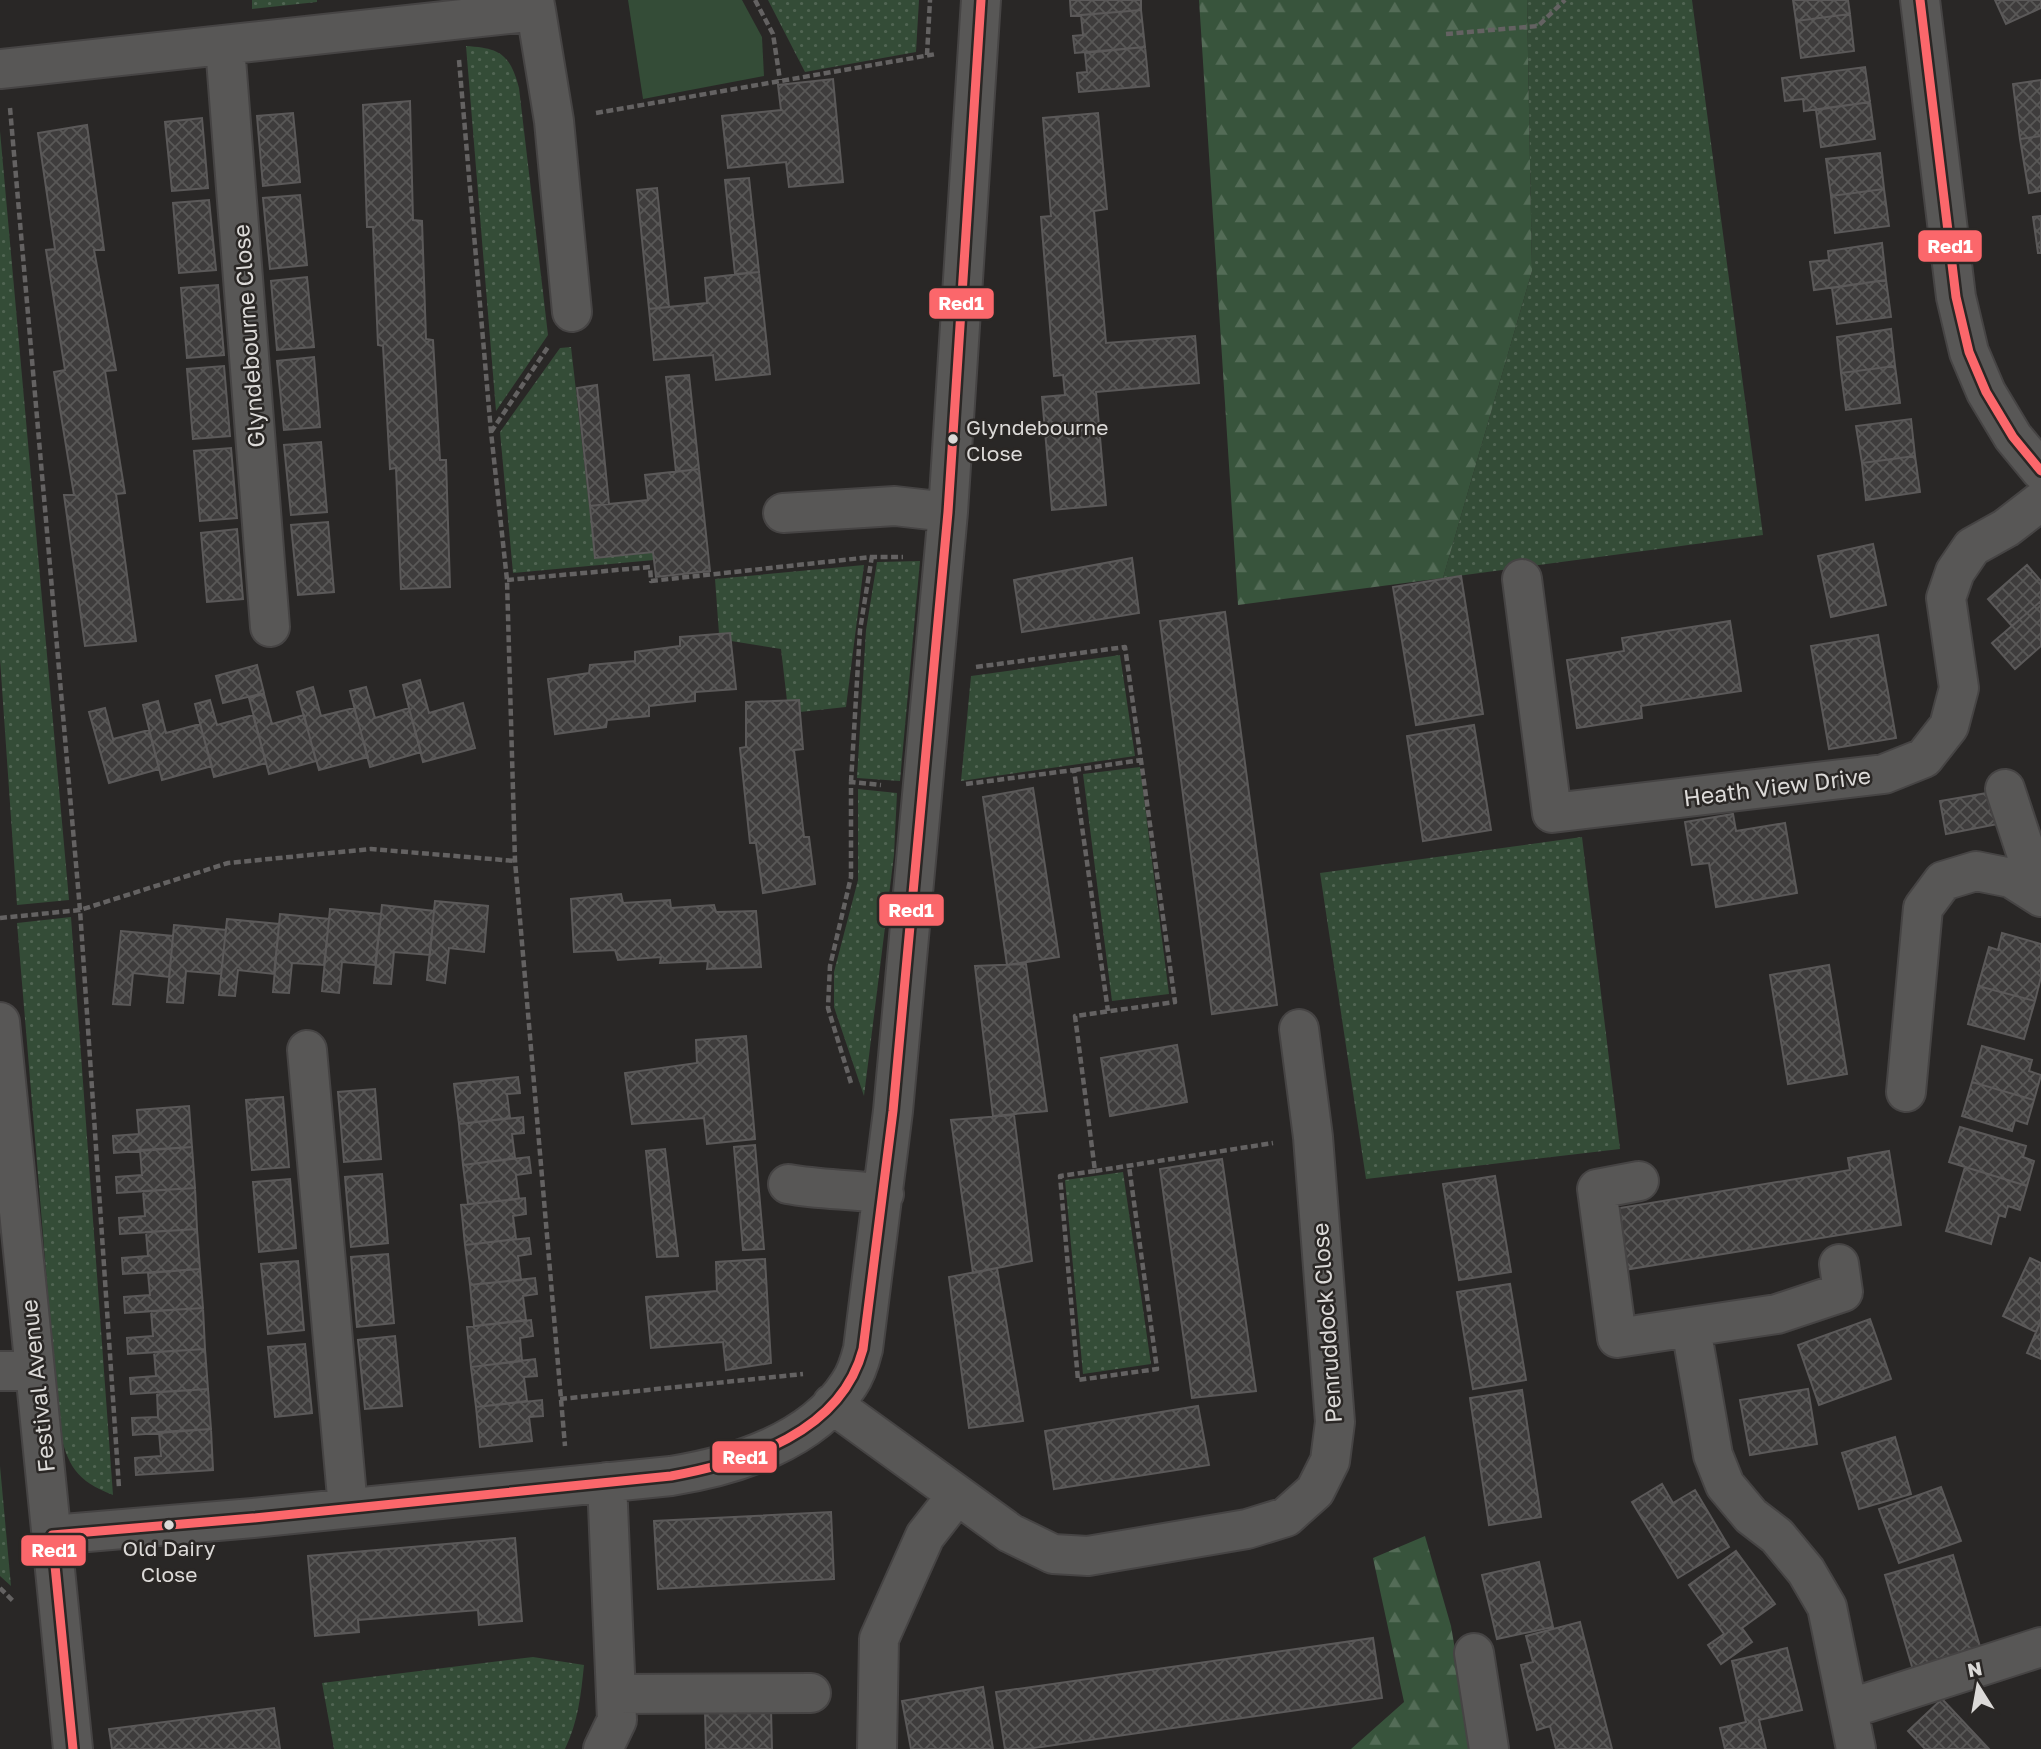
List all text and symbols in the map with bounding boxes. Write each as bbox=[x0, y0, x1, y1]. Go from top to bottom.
street label: Glyndebourne Close bbox=[226, 223, 270, 449]
line badge: Red1 bbox=[1917, 229, 1983, 263]
text: Red1 bbox=[1927, 234, 1973, 257]
line badge: Red1 bbox=[928, 287, 995, 320]
text: Red1 bbox=[938, 291, 984, 314]
place label: Glyndebourne Close bbox=[966, 414, 1108, 466]
marker: Glyndebourne Close bbox=[946, 432, 960, 446]
street label: Heath View Drive bbox=[1682, 761, 1872, 811]
line badge: Red1 bbox=[878, 893, 945, 927]
text: Red1 bbox=[888, 898, 934, 921]
street label: Penruddock Close bbox=[1305, 1222, 1347, 1424]
street label: Festival Avenue bbox=[14, 1298, 60, 1474]
line badge: Red1 bbox=[711, 1440, 778, 1474]
text: Red1 bbox=[722, 1445, 768, 1468]
marker: Old Dairy Close bbox=[162, 1518, 176, 1532]
line badge: Red1 bbox=[20, 1534, 87, 1567]
place label: Old Dairy Close bbox=[123, 1535, 216, 1587]
text: Red1 bbox=[31, 1538, 77, 1561]
north arrow bbox=[1943, 1651, 2013, 1721]
text: N bbox=[1965, 1656, 1984, 1681]

